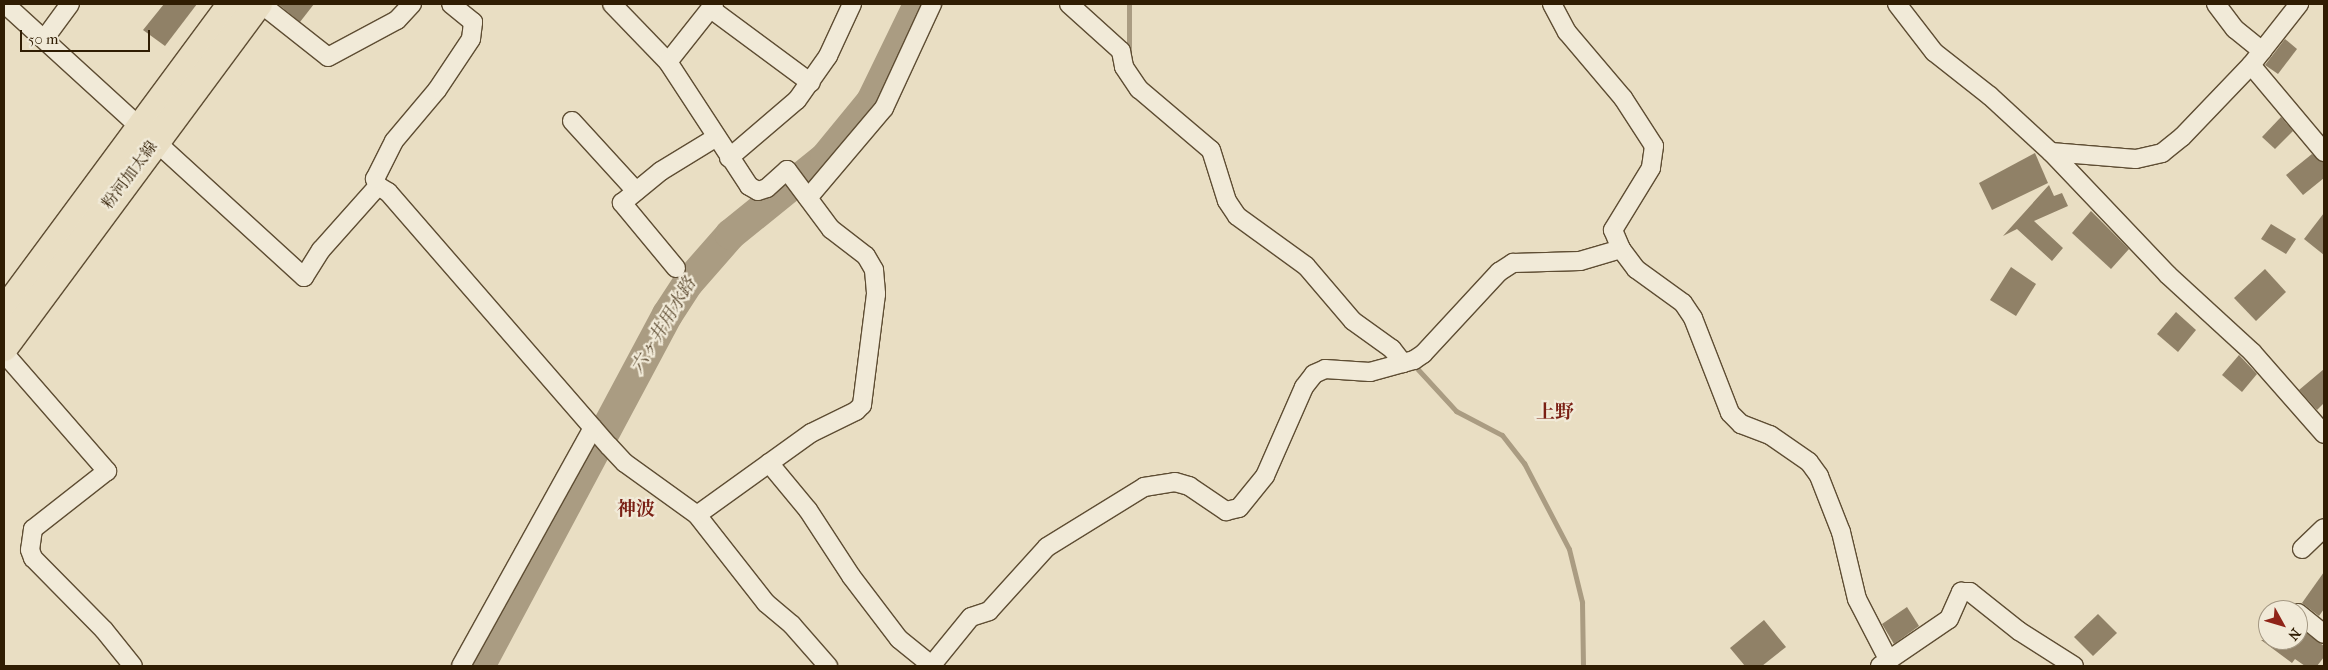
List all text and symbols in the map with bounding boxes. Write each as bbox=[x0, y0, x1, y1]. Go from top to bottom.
scale bar bbox=[22, 20, 152, 52]
text: 50 m bbox=[28, 30, 58, 48]
street label: 粉河加太線 bbox=[98, 137, 162, 213]
water label: 六ヶ井用水路 bbox=[627, 274, 701, 378]
district label: 上野 bbox=[1536, 402, 1574, 424]
district label: 神波 bbox=[617, 499, 655, 521]
north arrow bbox=[2258, 600, 2308, 650]
text: N bbox=[2284, 625, 2304, 644]

